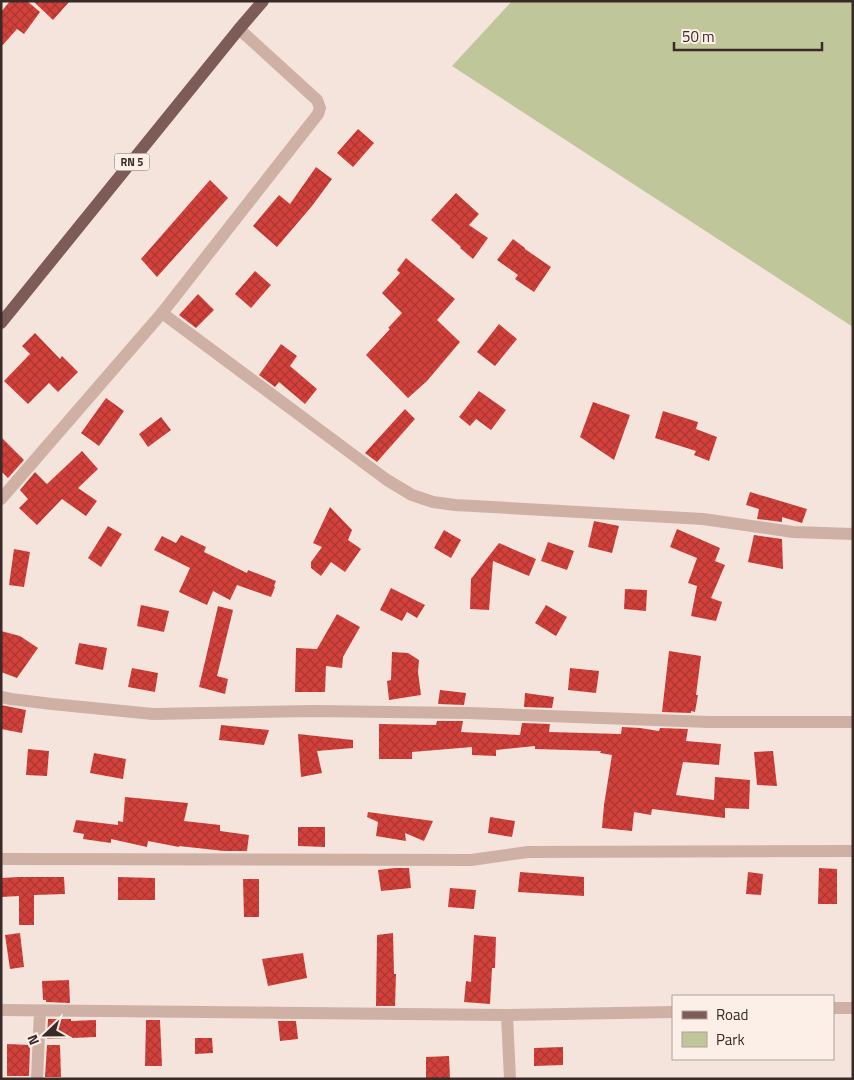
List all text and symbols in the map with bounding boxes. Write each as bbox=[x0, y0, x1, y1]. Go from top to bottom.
scale bar bbox=[674, 20, 822, 52]
text: 50 m bbox=[682, 25, 715, 48]
road number: RN 5 bbox=[114, 154, 150, 170]
legend bbox=[672, 995, 834, 1060]
text: Road bbox=[716, 1003, 748, 1026]
north arrow bbox=[20, 1010, 70, 1060]
text: Park bbox=[716, 1028, 745, 1051]
text: N bbox=[21, 1032, 44, 1048]

